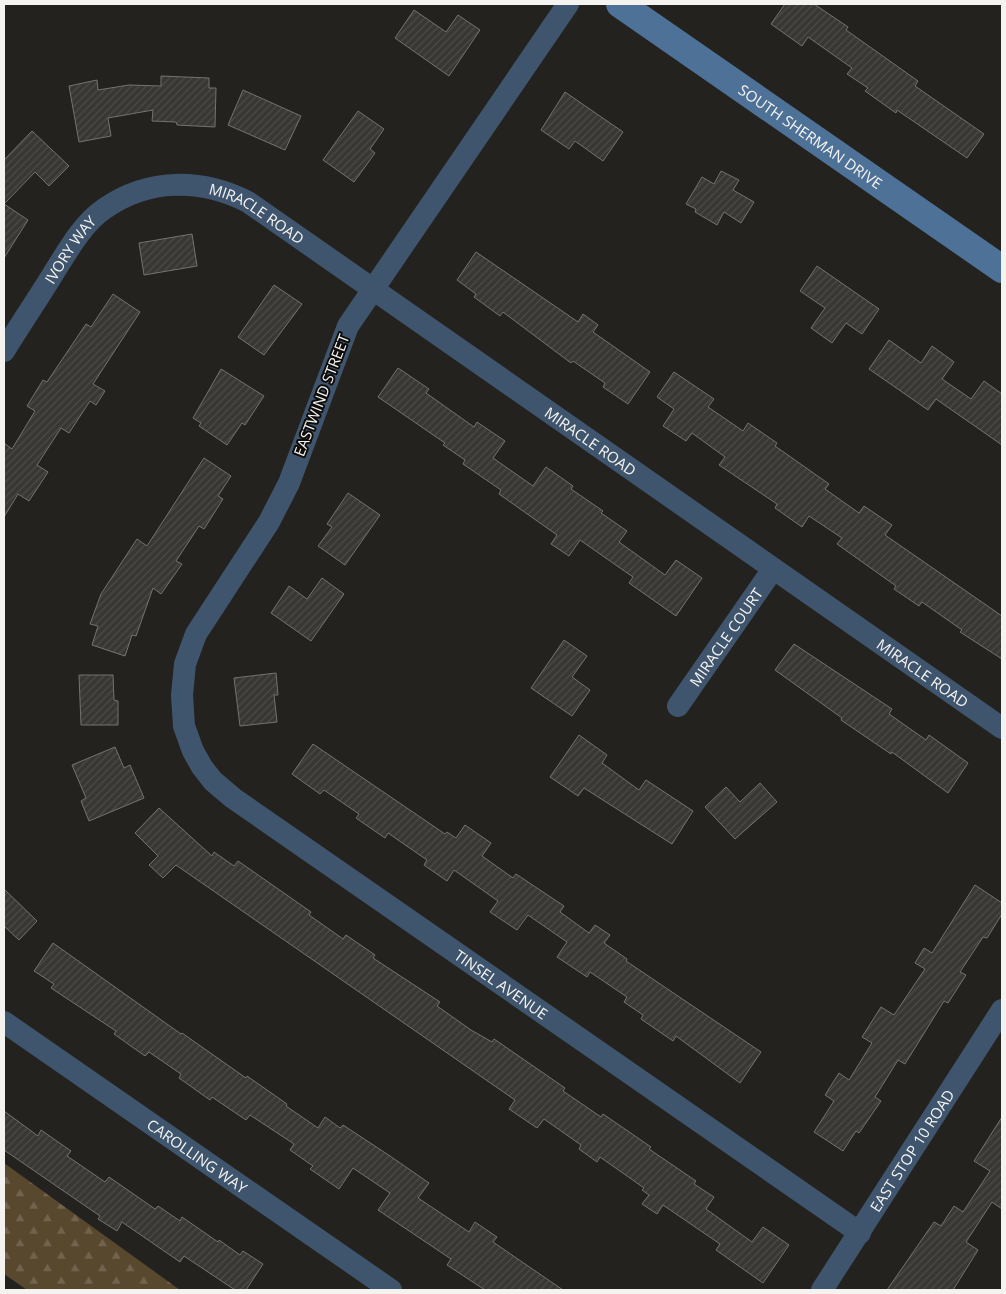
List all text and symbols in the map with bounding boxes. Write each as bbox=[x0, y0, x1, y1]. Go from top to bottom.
street label: SOUTH SHERMAN DRIVE bbox=[735, 79, 887, 193]
street label: MIRACLE ROAD bbox=[207, 178, 308, 248]
street label: IVORY WAY bbox=[40, 211, 100, 287]
street label: EASTWIND STREET bbox=[289, 330, 354, 459]
street label: MIRACLE ROAD bbox=[541, 402, 640, 480]
street label: MIRACLE COURT bbox=[685, 583, 767, 690]
street label: MIRACLE ROAD bbox=[873, 634, 973, 712]
street label: TINSEL AVENUE bbox=[451, 945, 552, 1024]
street label: EAST STOP 10 ROAD bbox=[865, 1085, 959, 1215]
street label: CAROLLING WAY bbox=[143, 1114, 252, 1198]

